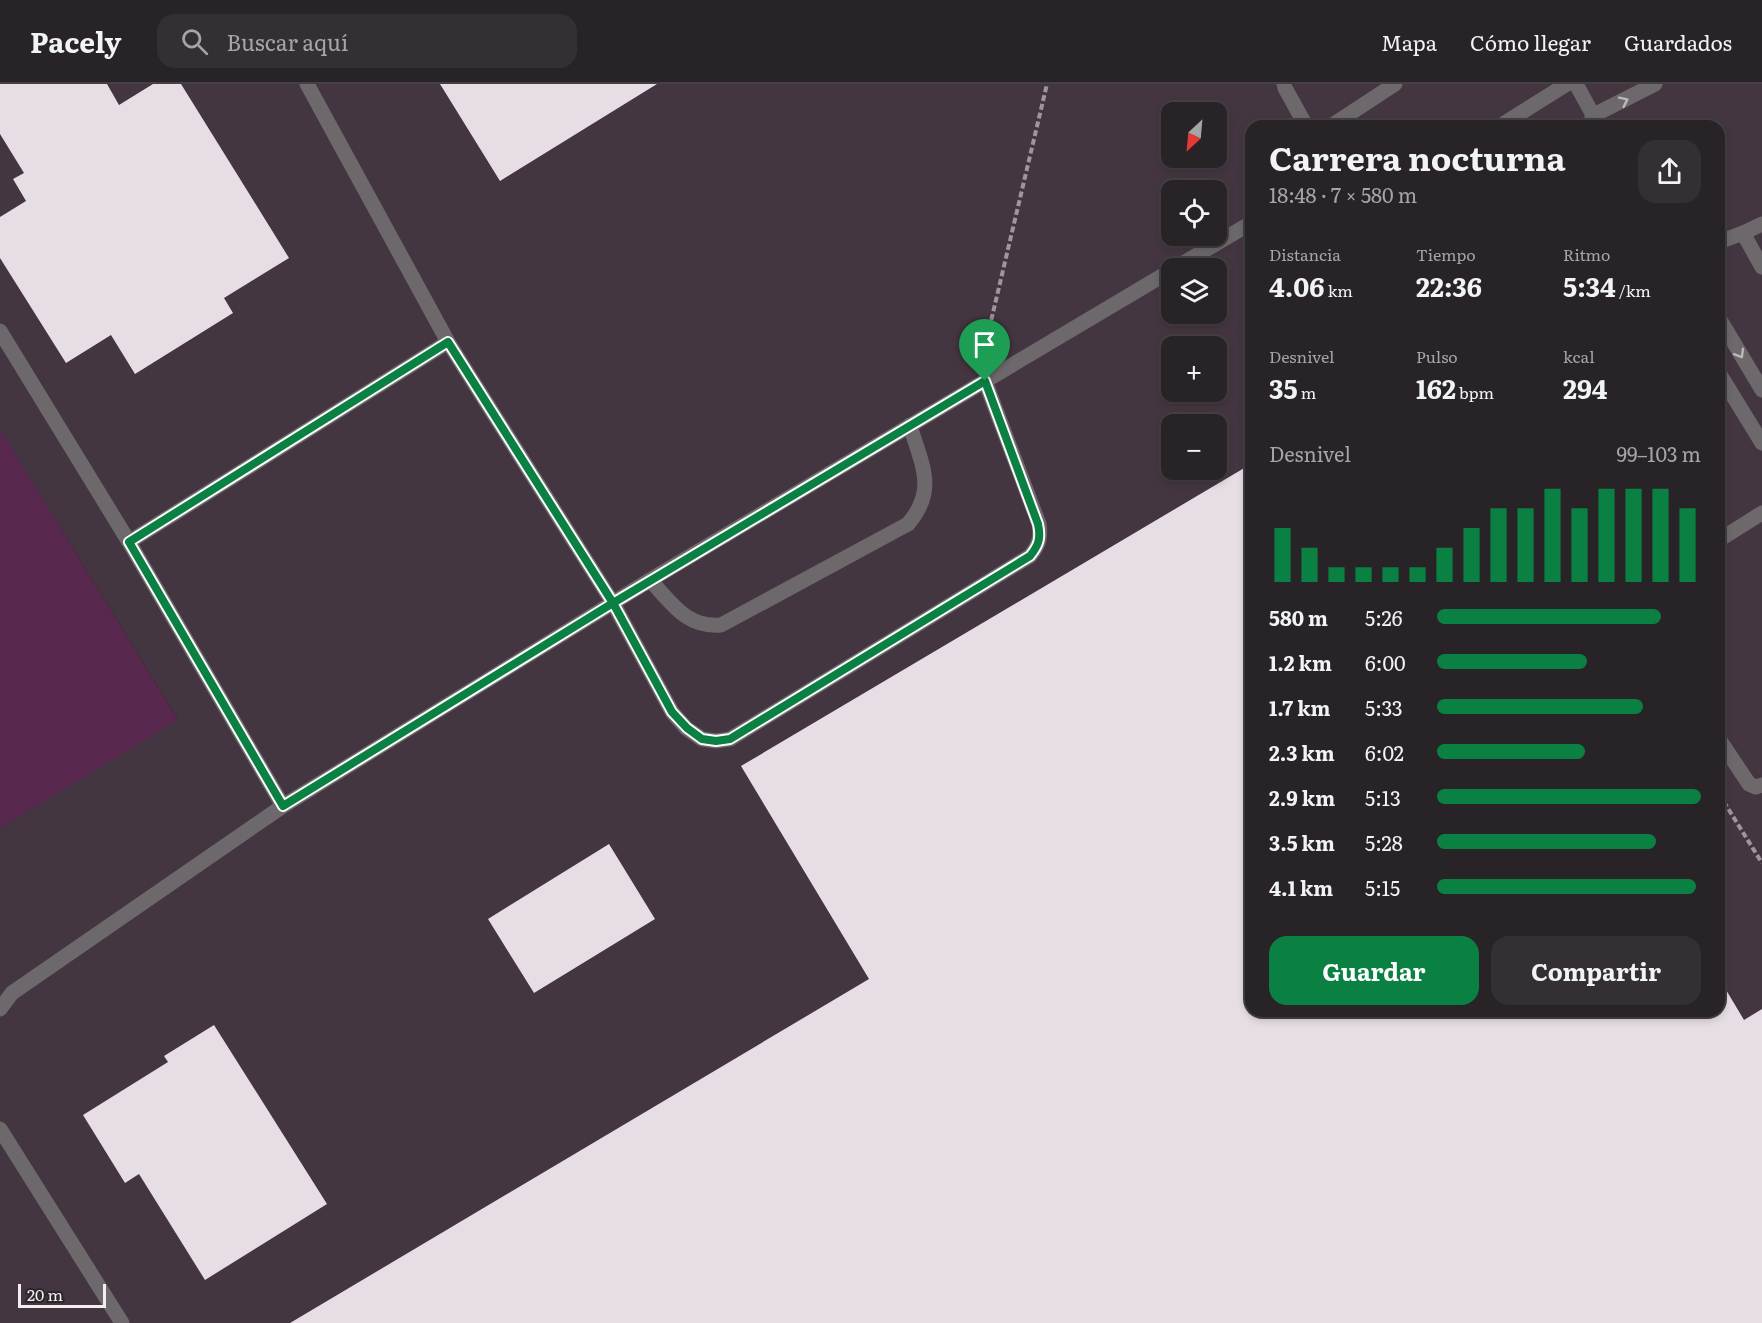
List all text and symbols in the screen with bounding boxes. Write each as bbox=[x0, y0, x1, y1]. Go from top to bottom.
search box bbox=[157, 14, 577, 68]
text: Pacely bbox=[30, 20, 121, 62]
icon: search bbox=[178, 25, 211, 58]
text: Buscar aquí bbox=[226, 25, 348, 58]
text: Mapa bbox=[1381, 26, 1437, 57]
text: Cómo llegar bbox=[1470, 26, 1591, 57]
text: Guardados bbox=[1624, 26, 1732, 57]
one-way arrow bbox=[1618, 96, 1629, 108]
north arrow bbox=[1161, 102, 1227, 168]
map controls bbox=[1161, 102, 1227, 480]
text: Carrera nocturna bbox=[1269, 132, 1566, 181]
button: share bbox=[1638, 140, 1701, 203]
text: 18:48 · 7 × 580 m bbox=[1269, 179, 1417, 209]
button: locate bbox=[1161, 180, 1227, 246]
text: Distancia bbox=[1269, 242, 1341, 266]
text: Tiempo bbox=[1416, 242, 1476, 266]
text: Ritmo bbox=[1563, 242, 1610, 266]
button: layers bbox=[1161, 258, 1227, 324]
text: 4.06 bbox=[1269, 266, 1324, 305]
text: 22:36 bbox=[1416, 266, 1482, 305]
text: 5:34 bbox=[1563, 266, 1616, 305]
text: km bbox=[1324, 278, 1353, 302]
text: /km bbox=[1616, 278, 1651, 302]
pin bbox=[959, 319, 1010, 381]
icon: arrive bbox=[968, 328, 1001, 361]
button: + bbox=[1161, 336, 1227, 402]
text: Desnivel bbox=[1269, 344, 1334, 368]
text: Pulso bbox=[1416, 344, 1458, 368]
text: kcal bbox=[1563, 344, 1595, 368]
one-way arrow bbox=[1733, 348, 1745, 358]
text: 35 bbox=[1269, 368, 1298, 407]
text: 162 bbox=[1416, 368, 1456, 407]
text: 294 bbox=[1563, 368, 1608, 407]
text: m bbox=[1298, 380, 1316, 404]
text: bpm bbox=[1456, 380, 1494, 404]
button: − bbox=[1161, 414, 1227, 480]
text: Desnivel bbox=[1269, 438, 1351, 468]
text: 99–103 m bbox=[1616, 438, 1701, 468]
text: 580 m bbox=[1269, 602, 1328, 632]
text: 5:26 bbox=[1365, 602, 1403, 632]
text: 1.2 km bbox=[1269, 647, 1332, 677]
text: 6:00 bbox=[1365, 647, 1406, 677]
text: 1.7 km bbox=[1269, 692, 1331, 722]
text: 5:33 bbox=[1365, 692, 1403, 722]
text: 2.3 km bbox=[1269, 737, 1335, 767]
text: 6:02 bbox=[1365, 737, 1404, 767]
text: 2.9 km bbox=[1269, 782, 1335, 812]
text: 5:13 bbox=[1365, 782, 1401, 812]
text: 3.5 km bbox=[1269, 827, 1335, 857]
text: 5:28 bbox=[1365, 827, 1403, 857]
text: 4.1 km bbox=[1269, 872, 1333, 902]
text: 5:15 bbox=[1365, 872, 1400, 902]
button: Guardar bbox=[1269, 936, 1479, 1005]
button: Compartir bbox=[1491, 936, 1701, 1005]
scale bar bbox=[18, 1281, 106, 1308]
text: 20 m bbox=[27, 1282, 63, 1306]

